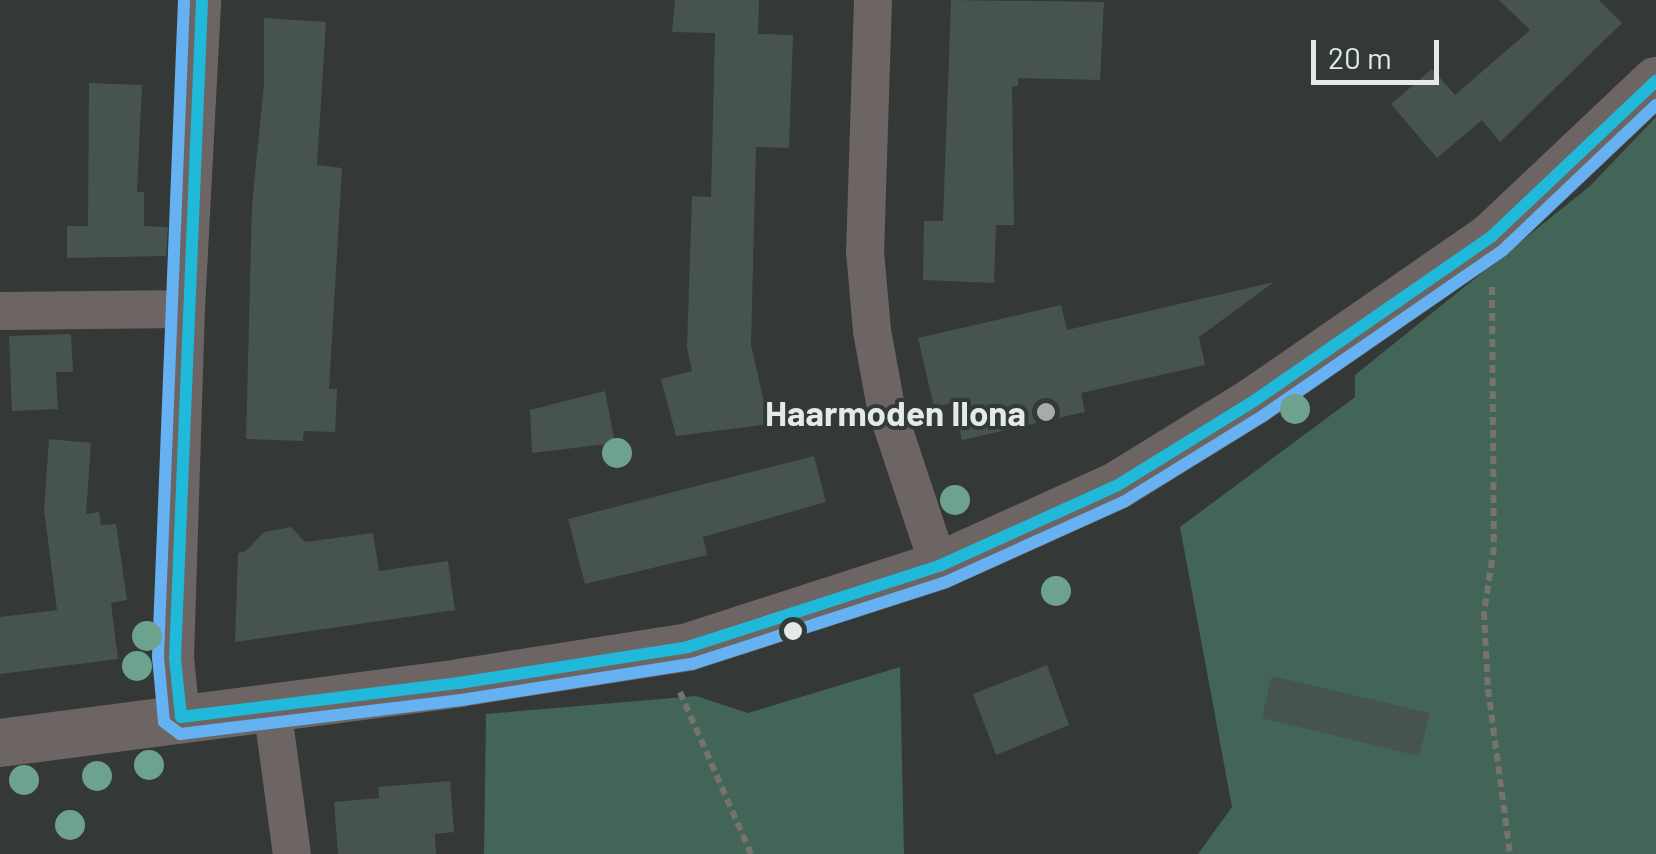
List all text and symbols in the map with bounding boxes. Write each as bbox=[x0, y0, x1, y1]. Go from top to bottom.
scale bar bbox=[1316, 20, 1444, 82]
text: 20 m bbox=[1328, 39, 1392, 75]
place label: Haarmoden Ilona bbox=[765, 391, 1026, 433]
marker: Haarmoden Ilona bbox=[1035, 401, 1057, 423]
unlabelled marker bbox=[783, 621, 803, 641]

